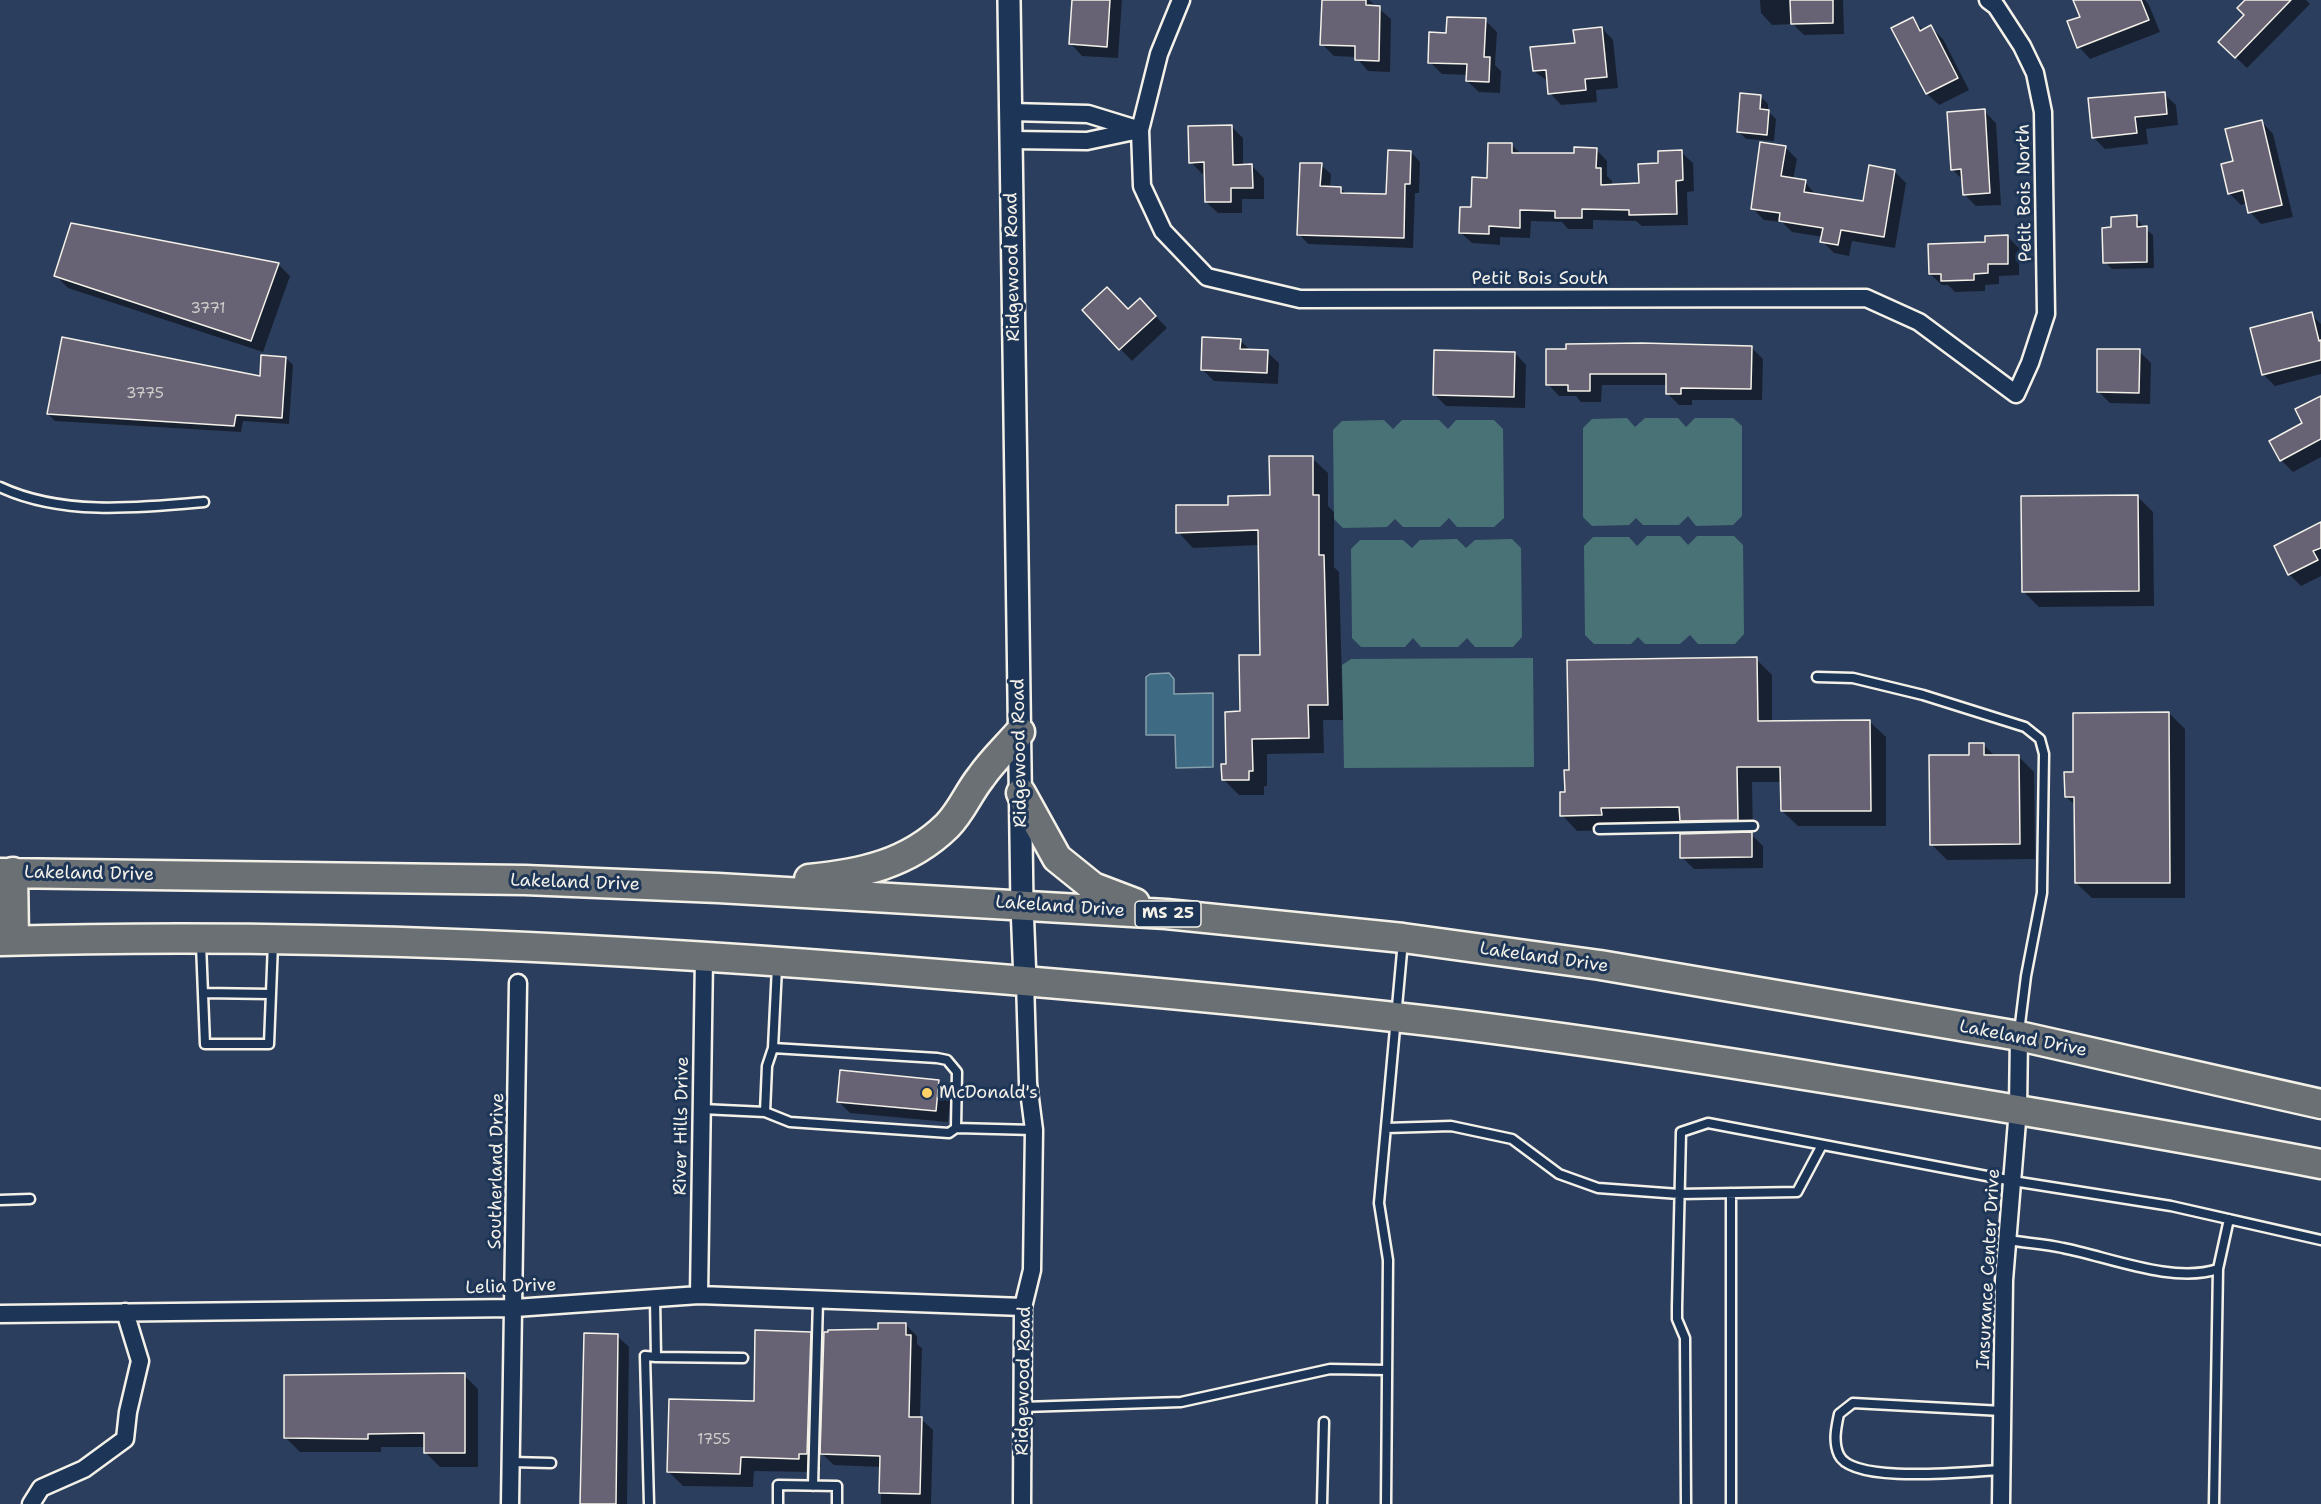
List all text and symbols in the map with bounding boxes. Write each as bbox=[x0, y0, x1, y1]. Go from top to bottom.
street label: Petit Bois North bbox=[2013, 124, 2037, 262]
street label: Ridgewood Road bbox=[1001, 192, 1025, 342]
street label: Petit Bois South bbox=[1472, 268, 1608, 290]
house number: 3771 bbox=[191, 300, 225, 318]
house number: 3775 bbox=[126, 385, 164, 403]
street label: Ridgewood Road bbox=[1008, 678, 1032, 828]
street label: Lakeland Drive bbox=[24, 862, 154, 886]
street label: Lakeland Drive bbox=[510, 870, 640, 896]
street label: Lakeland Drive bbox=[994, 892, 1126, 922]
road number: MS 25 bbox=[1135, 901, 1201, 927]
street label: Lakeland Drive bbox=[1478, 938, 1610, 978]
street label: Lakeland Drive bbox=[1957, 1016, 2089, 1062]
street label: River Hills Drive bbox=[670, 1056, 694, 1196]
place label: McDonald's bbox=[939, 1082, 1038, 1104]
marker: McDonald's bbox=[920, 1086, 934, 1100]
street label: Southerland Drive bbox=[485, 1093, 509, 1249]
street label: Insurance Center Drive bbox=[1973, 1168, 2005, 1370]
street label: Lelia Drive bbox=[465, 1275, 557, 1299]
street label: Ridgewood Road bbox=[1012, 1306, 1036, 1456]
house number: 1755 bbox=[697, 1431, 731, 1449]

